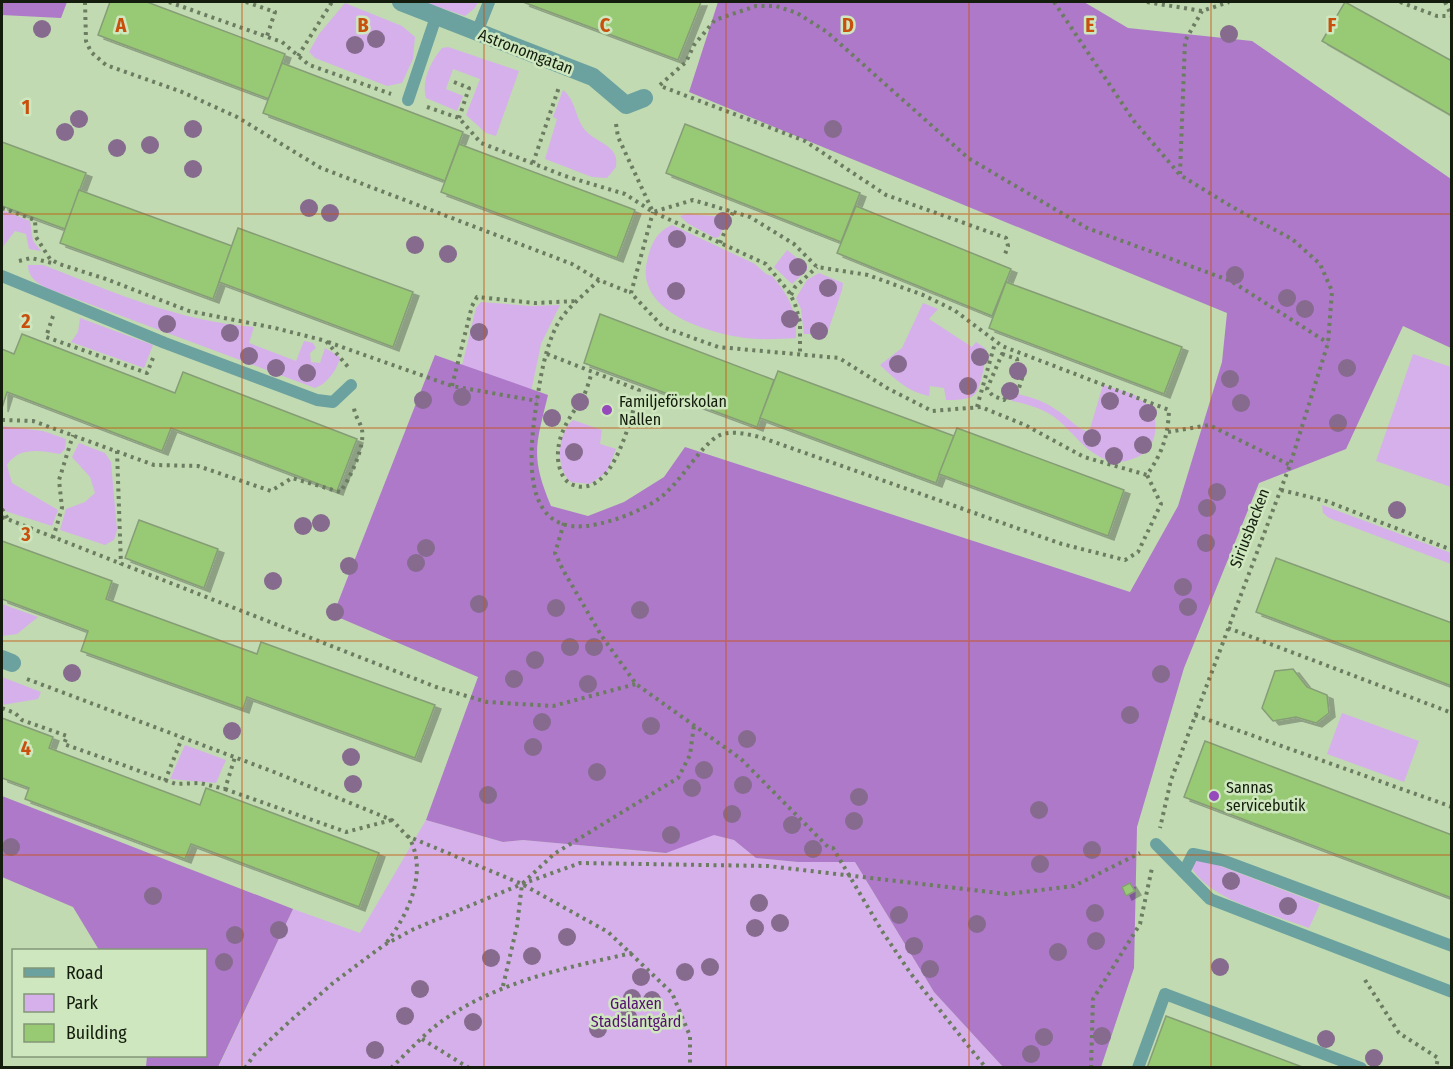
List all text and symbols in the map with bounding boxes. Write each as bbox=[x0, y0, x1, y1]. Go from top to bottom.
text: A bbox=[115, 13, 128, 37]
text: B bbox=[357, 13, 369, 37]
text: C bbox=[600, 13, 611, 37]
text: D bbox=[842, 13, 854, 37]
text: E bbox=[1085, 13, 1095, 37]
text: F bbox=[1328, 13, 1337, 37]
street label: Astronomgatan bbox=[476, 25, 576, 78]
text: 1 bbox=[22, 95, 30, 119]
text: 2 bbox=[20, 309, 31, 333]
place label: Familjeförskolan Nallen bbox=[619, 392, 727, 429]
marker: Familjeförskolan Nallen bbox=[600, 403, 614, 417]
street label: Siriusbacken bbox=[1226, 486, 1273, 571]
text: 3 bbox=[20, 522, 31, 546]
text: 4 bbox=[21, 736, 31, 760]
place label: Sannas servicebutik bbox=[1226, 778, 1306, 815]
marker: Sannas servicebutik bbox=[1207, 789, 1221, 803]
legend bbox=[12, 949, 207, 1057]
text: Road bbox=[66, 962, 103, 984]
text: Park bbox=[66, 992, 99, 1014]
park label: Galaxen Stadslantgård bbox=[591, 994, 681, 1031]
text: Building bbox=[66, 1022, 127, 1044]

